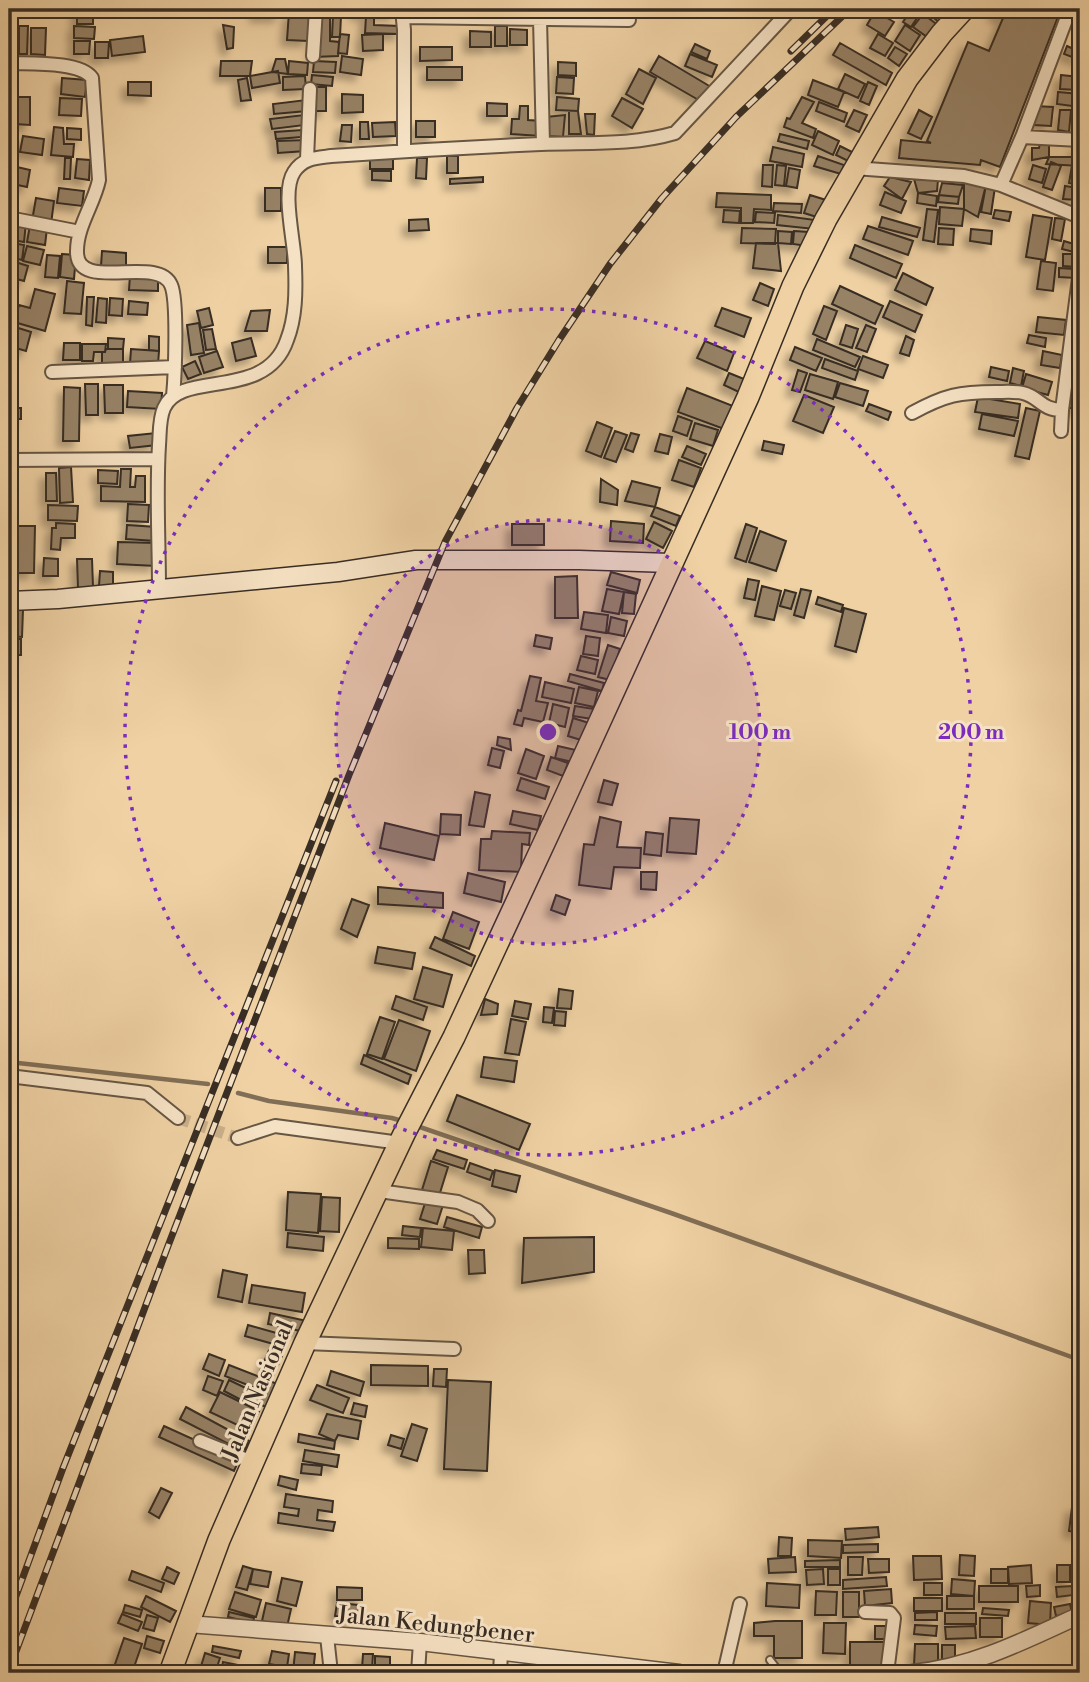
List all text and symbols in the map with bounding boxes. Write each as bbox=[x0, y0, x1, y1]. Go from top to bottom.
centre of rings bbox=[536, 720, 560, 744]
text: 100 m bbox=[729, 720, 791, 746]
text: 200 m bbox=[938, 720, 1004, 746]
street label: Jalan Nasional bbox=[215, 1316, 300, 1466]
street label: Jalan Kedungbener bbox=[335, 1601, 536, 1649]

